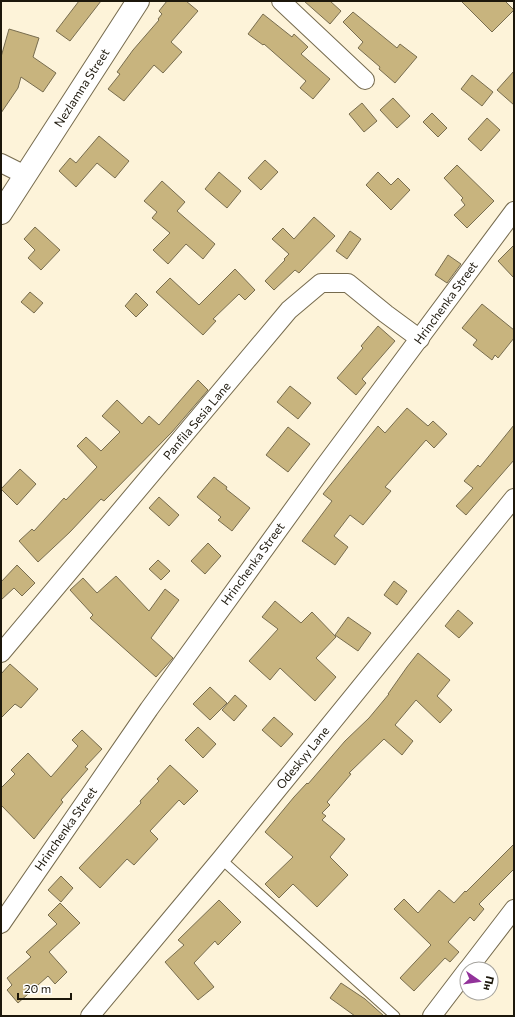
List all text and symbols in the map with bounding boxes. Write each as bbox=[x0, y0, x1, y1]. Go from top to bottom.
street label: Nezlamna Street bbox=[51, 46, 112, 129]
street label: Hrinchenka Street bbox=[411, 258, 480, 346]
street label: Panfila Sesia Lane bbox=[160, 379, 233, 462]
street label: Hrinchenka Street bbox=[218, 519, 287, 607]
street label: Odeskyy Lane bbox=[273, 723, 332, 791]
street label: Hrinchenka Street bbox=[31, 784, 99, 873]
north arrow bbox=[459, 961, 499, 1001]
scale bar bbox=[18, 975, 71, 1001]
text: Пн bbox=[481, 975, 497, 992]
text: 20 m bbox=[24, 981, 51, 995]

